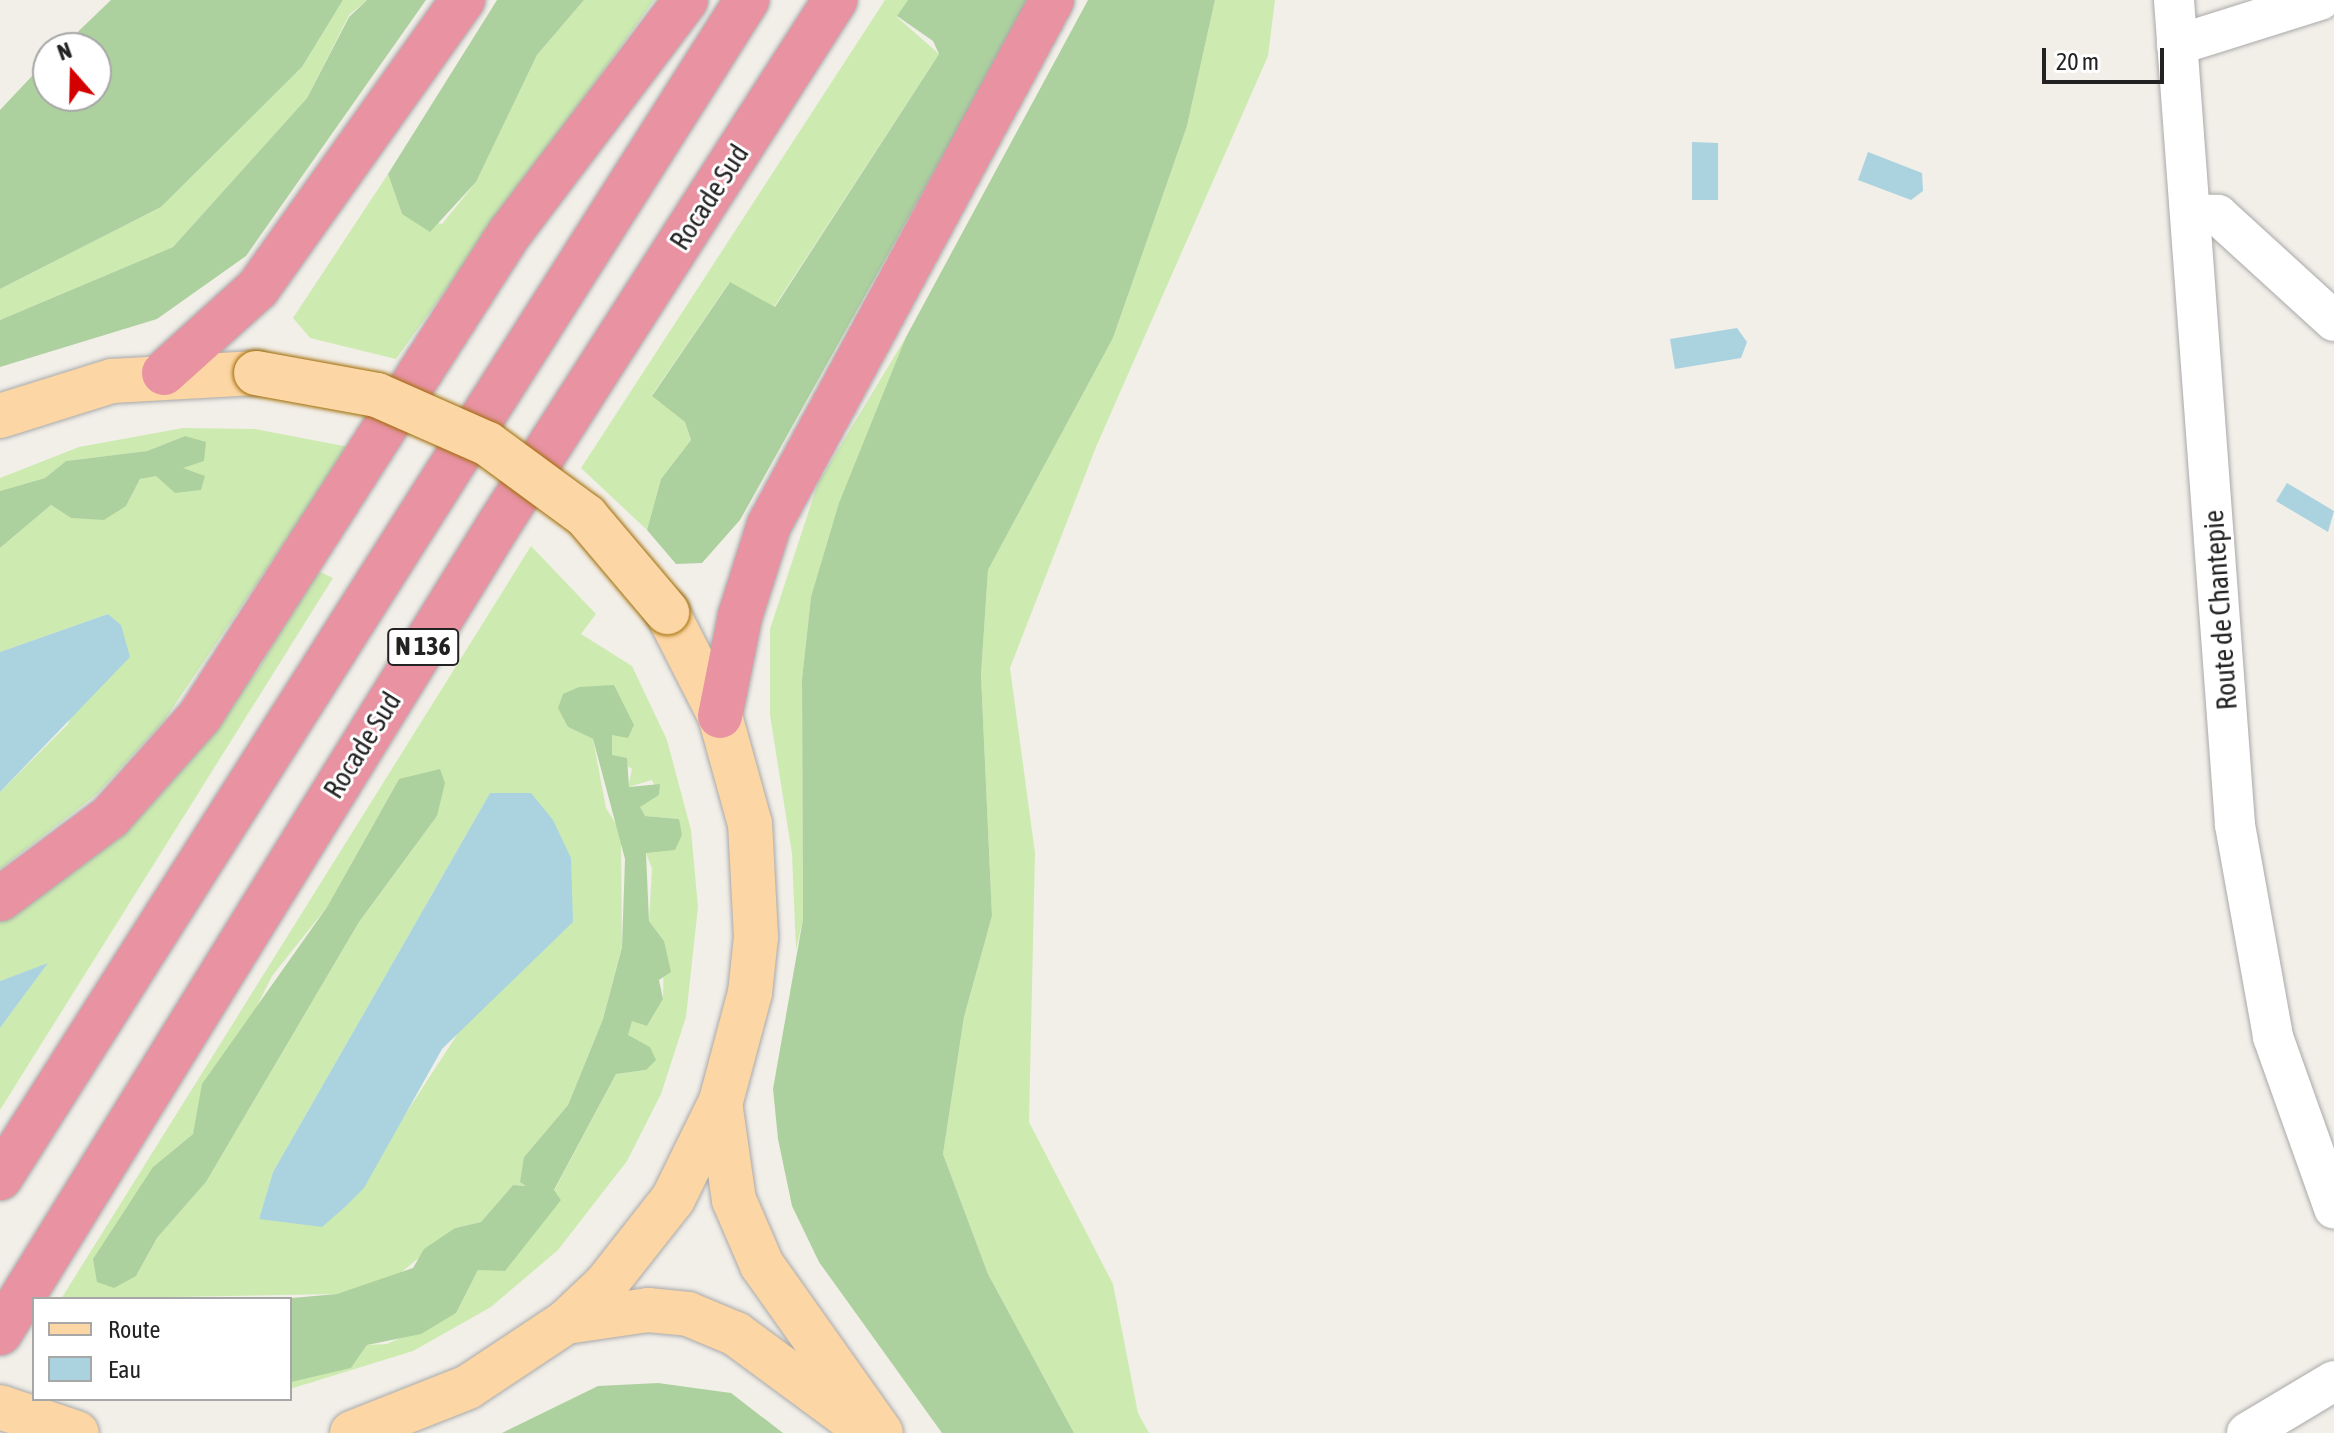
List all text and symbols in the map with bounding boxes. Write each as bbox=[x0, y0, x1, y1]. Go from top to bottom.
north arrow bbox=[32, 32, 112, 112]
scale bar bbox=[2046, 32, 2168, 82]
text: N bbox=[54, 37, 75, 66]
text: 20 m bbox=[2056, 48, 2099, 75]
street label: Rocade Sud bbox=[663, 138, 755, 256]
street label: Route de Chantepie bbox=[2196, 509, 2244, 711]
road number: N 136 bbox=[387, 625, 459, 669]
street label: Rocade Sud bbox=[316, 686, 408, 804]
legend bbox=[32, 1297, 292, 1401]
text: Route bbox=[108, 1316, 160, 1343]
text: Eau bbox=[108, 1356, 141, 1383]

